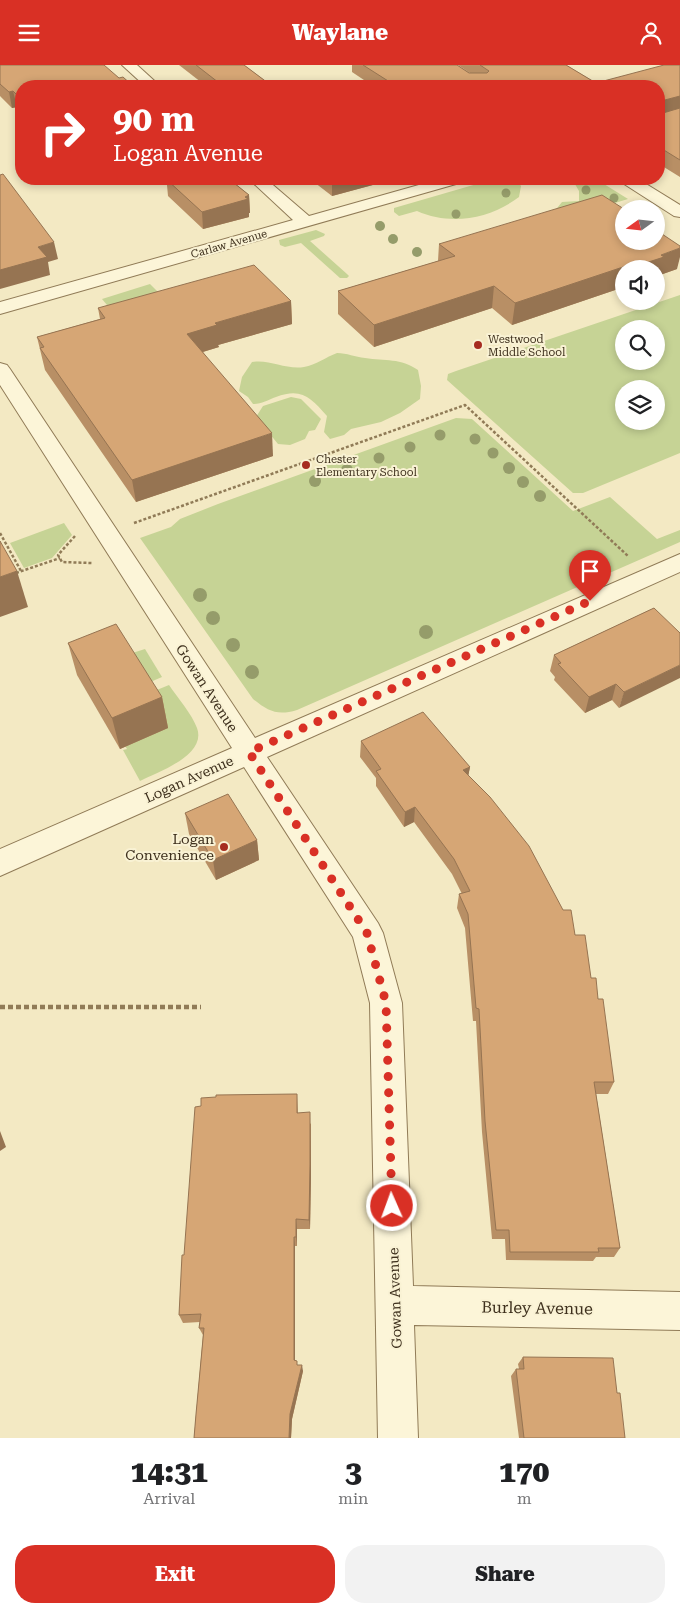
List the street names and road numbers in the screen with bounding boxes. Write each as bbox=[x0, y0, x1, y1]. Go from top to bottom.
street label: Carlaw Avenue bbox=[189, 227, 269, 261]
street label: Gowan Avenue bbox=[173, 641, 241, 735]
street label: Logan Avenue bbox=[142, 752, 236, 806]
street label: Gowan Avenue bbox=[385, 1247, 405, 1349]
street label: Burley Avenue bbox=[481, 1298, 593, 1318]

